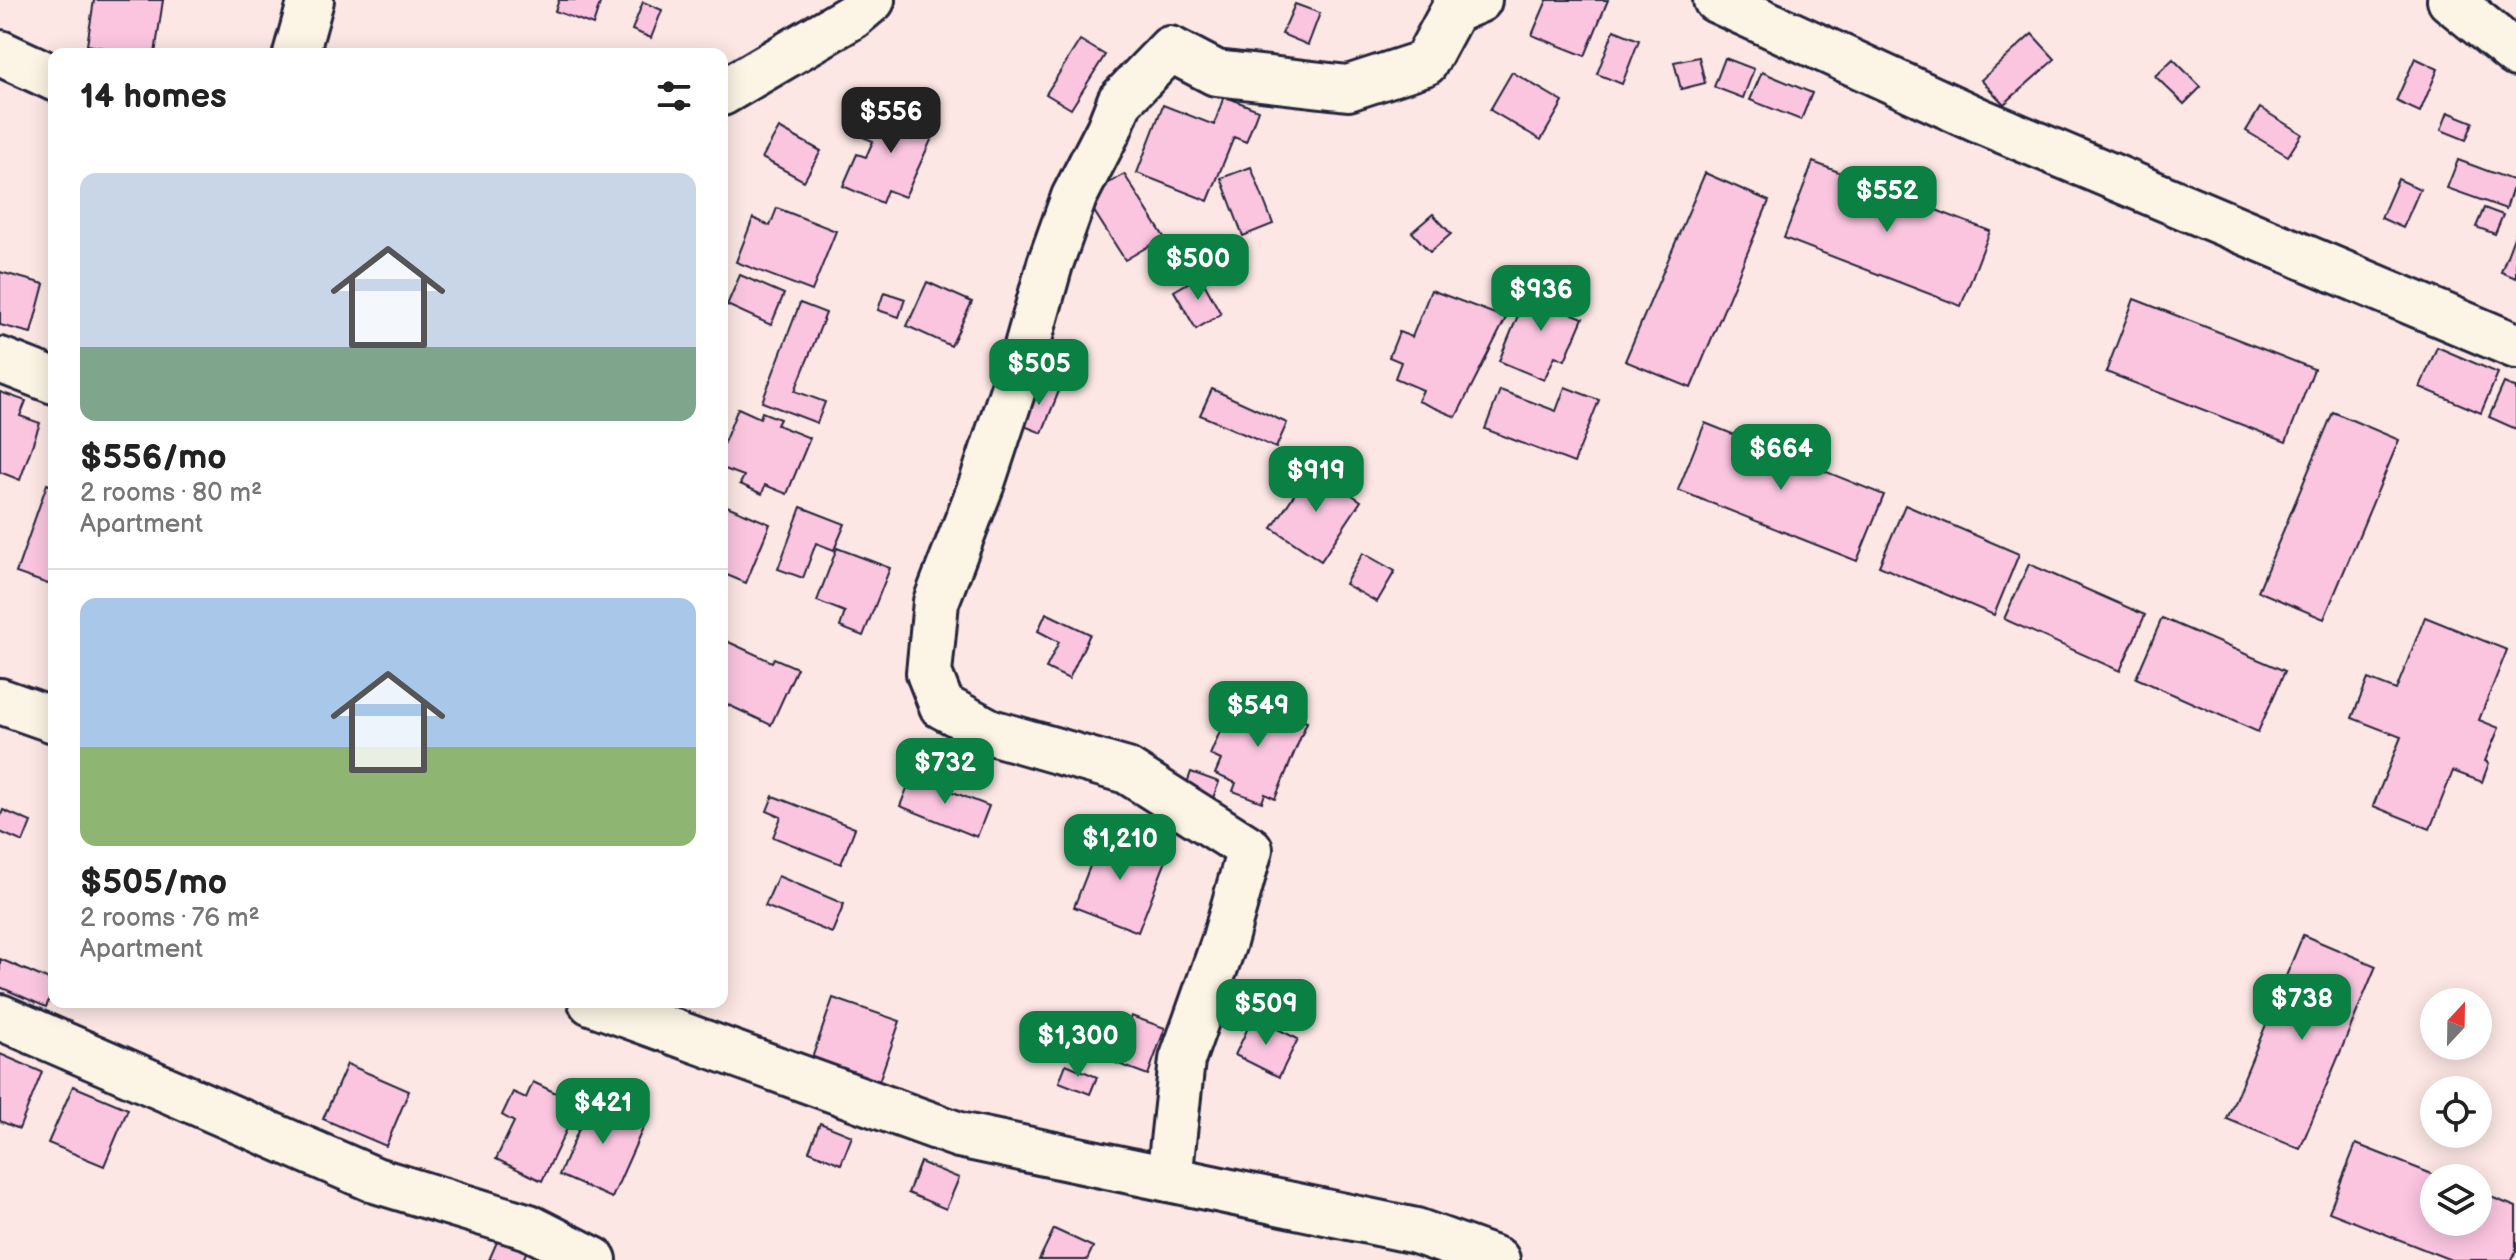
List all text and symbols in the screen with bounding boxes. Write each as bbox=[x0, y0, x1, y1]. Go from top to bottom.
icon: filters bbox=[652, 74, 696, 118]
text: 14 homes bbox=[80, 76, 227, 117]
pin: $556 bbox=[844, 87, 938, 155]
text: $556 bbox=[860, 97, 922, 128]
pin: $552 bbox=[1840, 166, 1934, 234]
text: $552 bbox=[1856, 176, 1918, 207]
icon: home bbox=[316, 225, 460, 369]
pin: $500 bbox=[1151, 234, 1245, 302]
text: $500 bbox=[1166, 244, 1230, 275]
pin: $936 bbox=[1494, 265, 1588, 333]
text: $936 bbox=[1509, 275, 1573, 306]
pin: $505 bbox=[992, 339, 1086, 407]
text: $505 bbox=[1007, 349, 1071, 380]
pin: $664 bbox=[1734, 424, 1828, 492]
text: $664 bbox=[1749, 434, 1813, 465]
text: $556/mo bbox=[80, 437, 227, 478]
pin: $919 bbox=[1269, 446, 1363, 514]
text: $919 bbox=[1287, 456, 1345, 487]
text: 2 rooms · 80 m² bbox=[80, 478, 262, 509]
text: Apartment bbox=[80, 509, 203, 540]
icon: home bbox=[316, 650, 460, 794]
pin: $549 bbox=[1211, 681, 1305, 749]
text: $549 bbox=[1227, 691, 1289, 722]
pin: $732 bbox=[898, 738, 992, 806]
text: $732 bbox=[914, 748, 976, 779]
pin: $1,210 bbox=[1055, 814, 1185, 882]
text: $1,210 bbox=[1082, 824, 1158, 855]
text: $505/mo bbox=[80, 862, 227, 903]
text: 2 rooms · 76 m² bbox=[80, 903, 260, 934]
text: Apartment bbox=[80, 934, 203, 965]
pin: $738 bbox=[2255, 974, 2349, 1042]
pin: $509 bbox=[1219, 979, 1313, 1047]
text: $738 bbox=[2271, 984, 2333, 1015]
north arrow bbox=[2420, 988, 2492, 1060]
map controls bbox=[2420, 988, 2492, 1236]
text: $509 bbox=[1234, 989, 1298, 1020]
pin: $1,300 bbox=[1013, 1011, 1143, 1079]
text: $1,300 bbox=[1037, 1021, 1119, 1052]
button: locate bbox=[2420, 1076, 2492, 1148]
pin: $421 bbox=[556, 1078, 650, 1146]
text: $421 bbox=[574, 1088, 632, 1119]
button: layers bbox=[2420, 1164, 2492, 1236]

